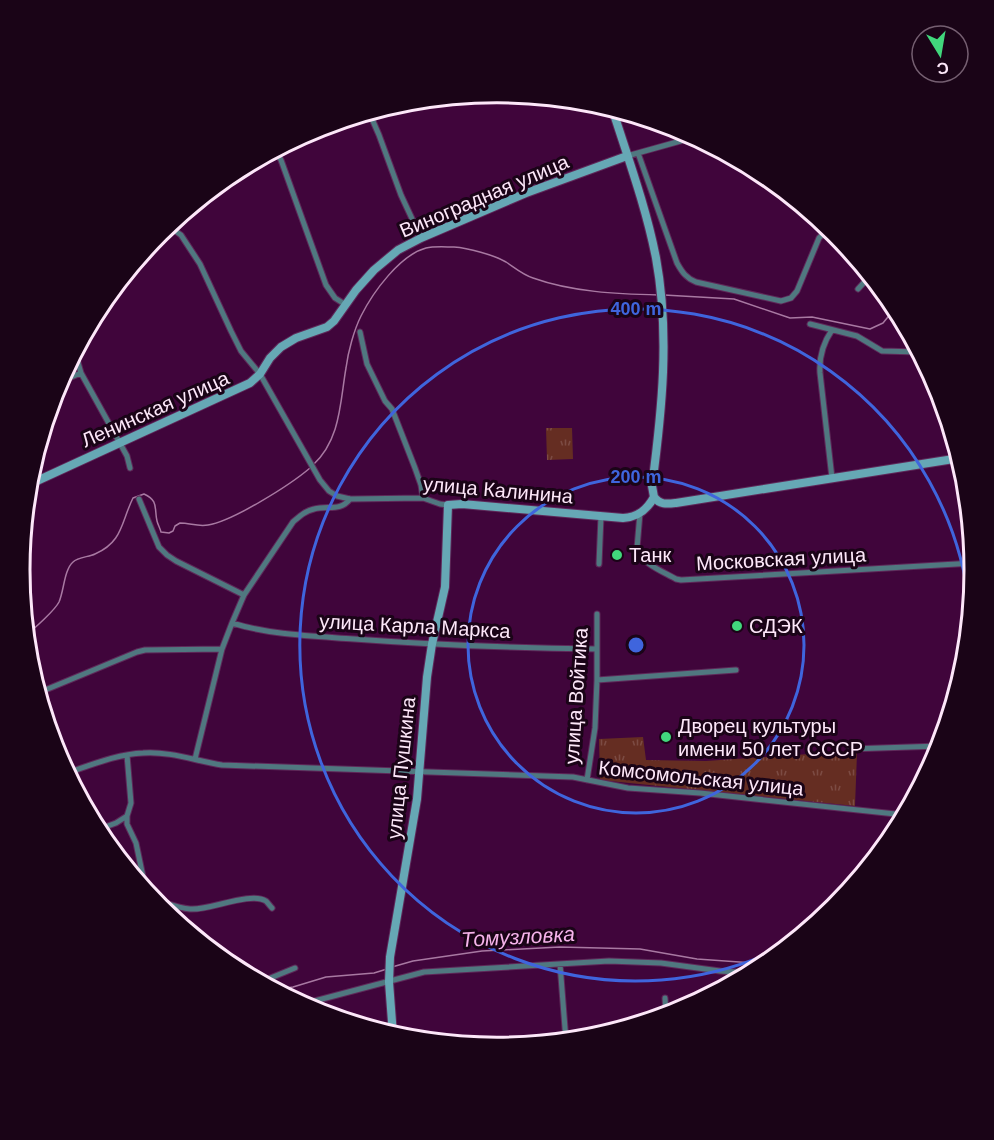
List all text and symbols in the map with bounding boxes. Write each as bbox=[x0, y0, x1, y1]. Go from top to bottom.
north arrow bbox=[910, 24, 970, 84]
text: С bbox=[935, 59, 950, 78]
street label: Виноградная улица bbox=[396, 150, 573, 242]
text: 400 m bbox=[610, 299, 662, 319]
street label: Ленинская улица bbox=[78, 366, 233, 451]
text: 200 m bbox=[610, 467, 662, 487]
street label: улица Калинина bbox=[422, 472, 575, 508]
place label: Танк bbox=[629, 544, 671, 566]
street label: Московская улица bbox=[695, 544, 867, 574]
marker: Танк bbox=[610, 548, 624, 562]
street label: улица Карла Маркса bbox=[319, 610, 512, 642]
place label: СДЭК bbox=[749, 615, 803, 637]
marker: СДЭК bbox=[730, 619, 744, 633]
street label: улица Войтика bbox=[560, 626, 592, 765]
centre of rings bbox=[626, 635, 646, 655]
street label: улица Пушкина bbox=[383, 695, 420, 840]
place label: Дворец культуры имени 50 лет СССР bbox=[678, 715, 863, 760]
marker: Дворец культуры имени 50 лет СССР bbox=[659, 730, 673, 744]
street label: Комсомольская улица bbox=[597, 756, 805, 800]
water label: Томузловка bbox=[461, 922, 575, 951]

